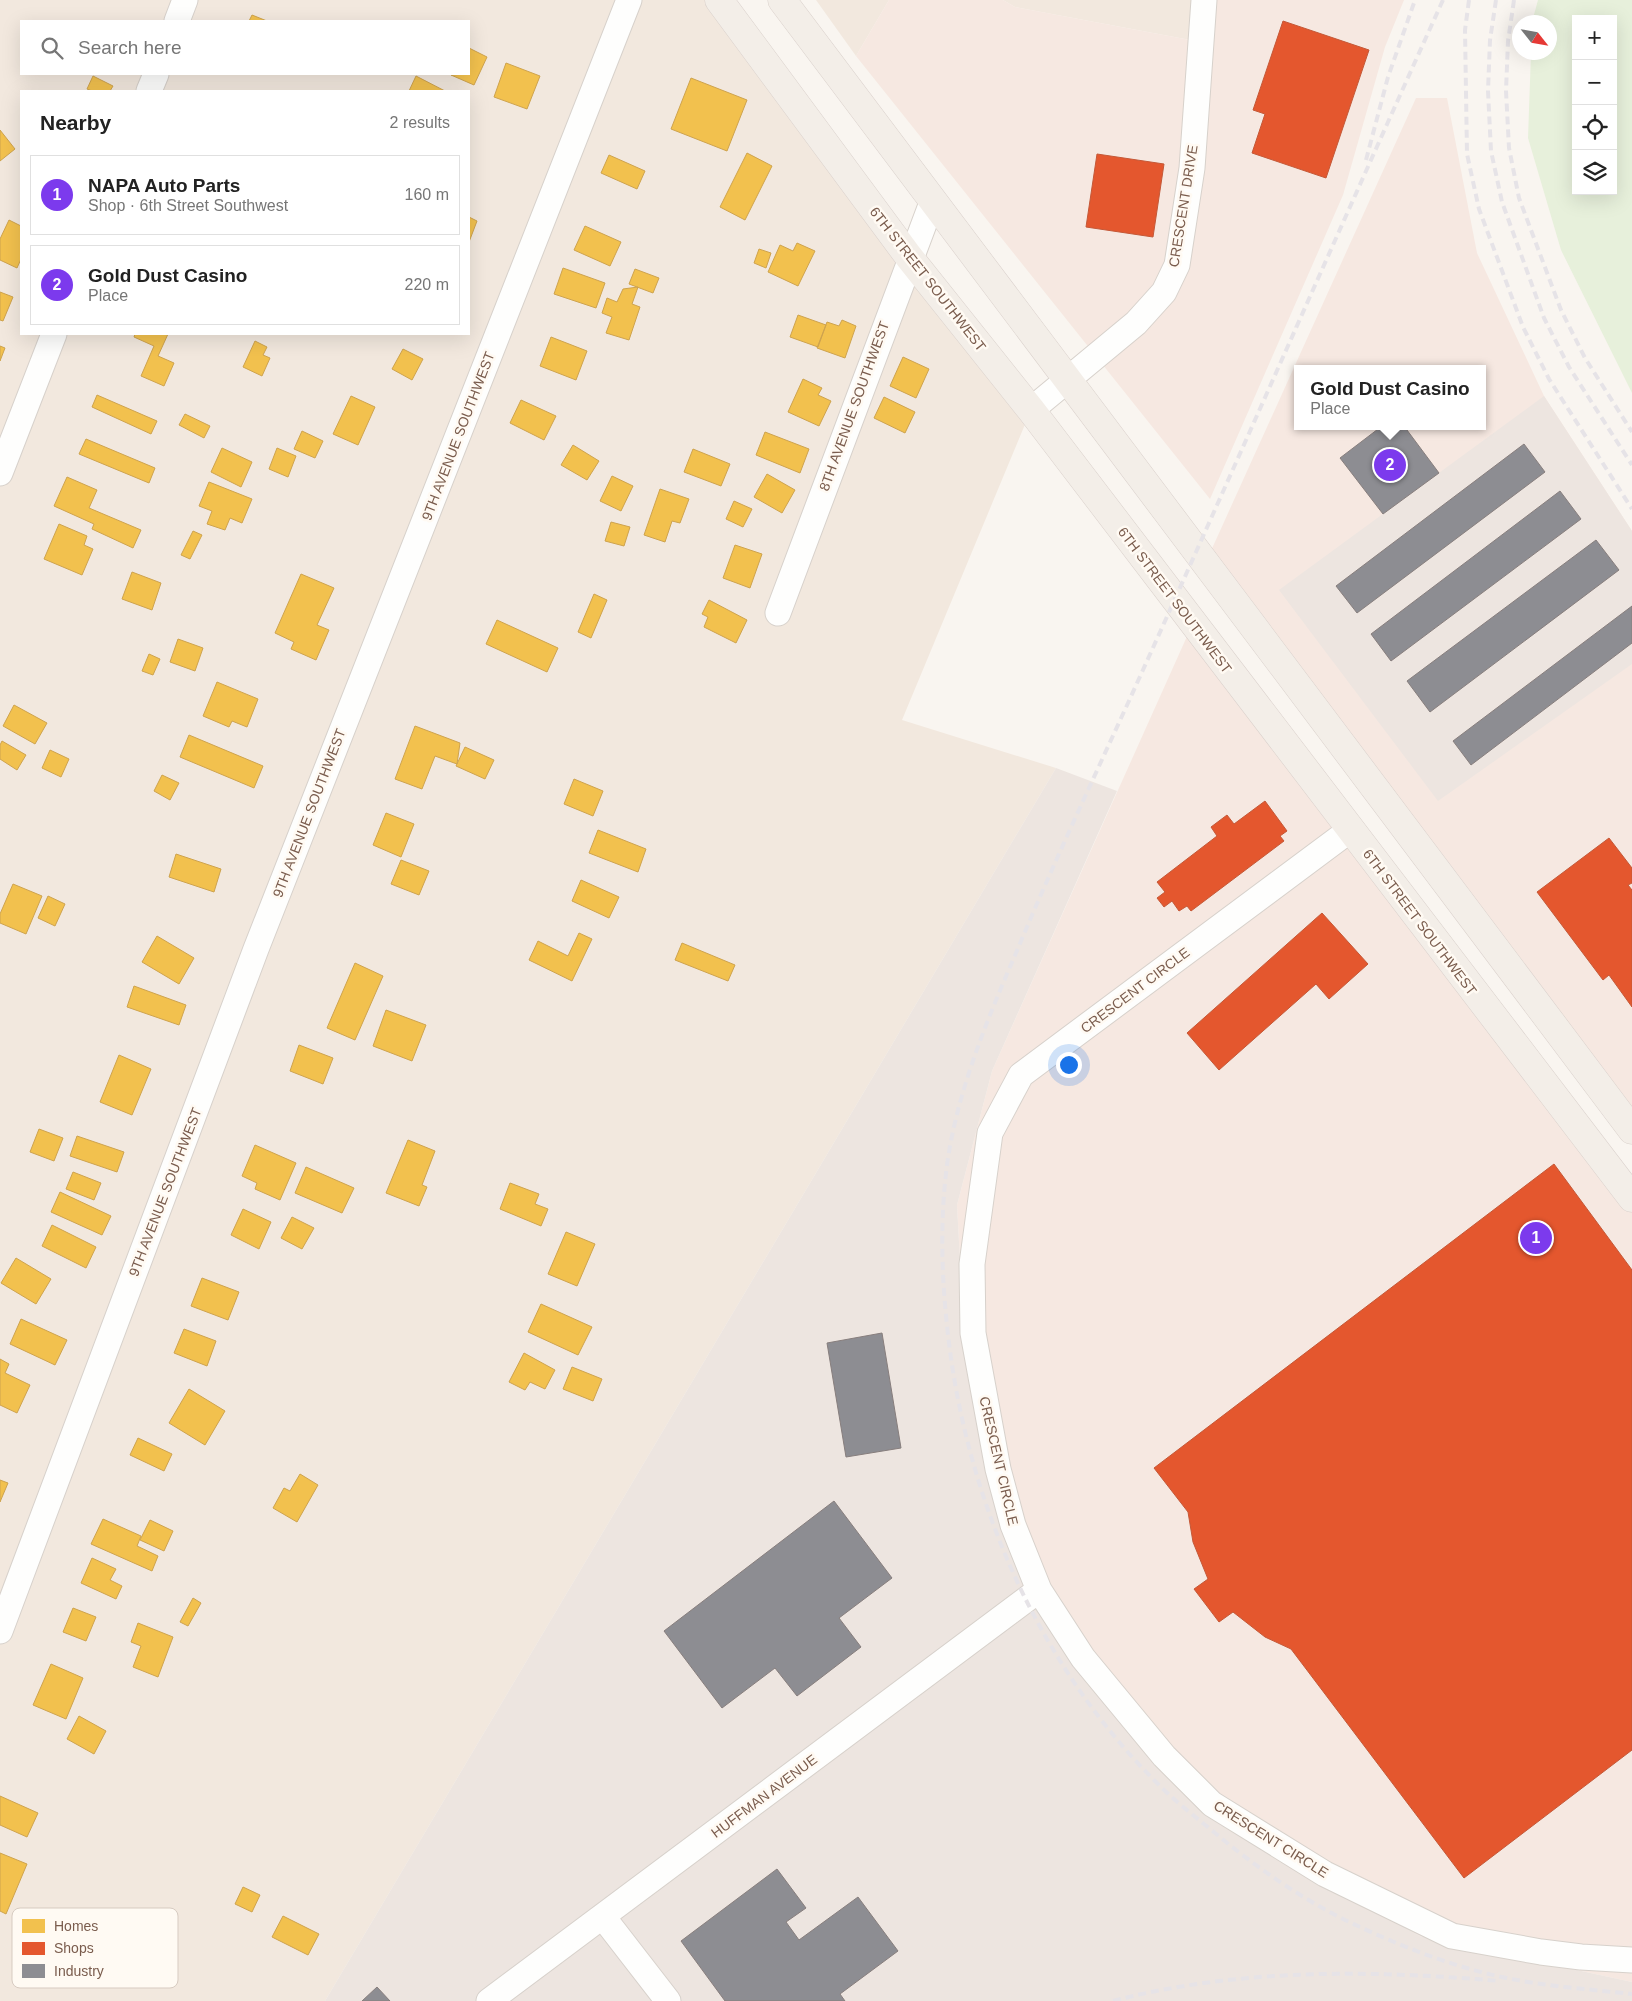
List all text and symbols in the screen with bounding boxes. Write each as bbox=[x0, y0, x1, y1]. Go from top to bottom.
north arrow bbox=[1512, 15, 1557, 60]
map controls bbox=[1572, 15, 1617, 195]
button: + bbox=[1572, 15, 1617, 60]
search box bbox=[20, 20, 470, 75]
icon: search bbox=[38, 34, 66, 62]
text: Search here bbox=[78, 37, 182, 58]
button: − bbox=[1572, 60, 1617, 105]
button: locate bbox=[1572, 105, 1617, 150]
text: Nearby bbox=[40, 111, 111, 134]
text: 2 results bbox=[390, 114, 450, 131]
street label: CRESCENT DRIVE bbox=[1165, 144, 1201, 268]
button: layers bbox=[1572, 150, 1617, 195]
text: NAPA Auto Parts bbox=[88, 175, 240, 196]
text: 1 bbox=[53, 186, 61, 203]
text: 160 m bbox=[405, 186, 449, 203]
text: Shop · 6th Street Southwest bbox=[88, 197, 288, 214]
street label: 6TH STREET SOUTHWEST bbox=[867, 204, 990, 355]
text: Gold Dust Casino bbox=[88, 265, 247, 286]
text: 2 bbox=[53, 276, 61, 293]
text: 220 m bbox=[405, 276, 449, 293]
text: Place bbox=[88, 287, 128, 304]
street label: 8TH AVENUE SOUTHWEST bbox=[816, 319, 892, 493]
street label: 9TH AVENUE SOUTHWEST bbox=[418, 349, 498, 523]
popup bbox=[1294, 365, 1486, 430]
text: Gold Dust Casino bbox=[1310, 378, 1470, 399]
text: Place bbox=[1310, 400, 1350, 417]
pin: 2 bbox=[1374, 446, 1406, 484]
street label: 6TH STREET SOUTHWEST bbox=[1115, 524, 1235, 677]
street label: 9TH AVENUE SOUTHWEST bbox=[269, 726, 349, 900]
street label: 6TH STREET SOUTHWEST bbox=[1360, 846, 1480, 999]
street label: CRESCENT CIRCLE bbox=[1077, 944, 1193, 1036]
your location bbox=[1056, 1052, 1082, 1078]
street label: 9TH AVENUE SOUTHWEST bbox=[125, 1105, 205, 1279]
pin: 1 bbox=[1520, 1219, 1552, 1257]
street label: CRESCENT CIRCLE bbox=[976, 1395, 1022, 1527]
street label: HUFFMAN AVENUE bbox=[708, 1751, 820, 1841]
street label: CRESCENT CIRCLE bbox=[1211, 1797, 1331, 1881]
legend bbox=[12, 1908, 178, 1988]
text: Homes bbox=[54, 1918, 98, 1934]
text: Shops bbox=[54, 1940, 94, 1956]
text: Industry bbox=[54, 1963, 104, 1979]

